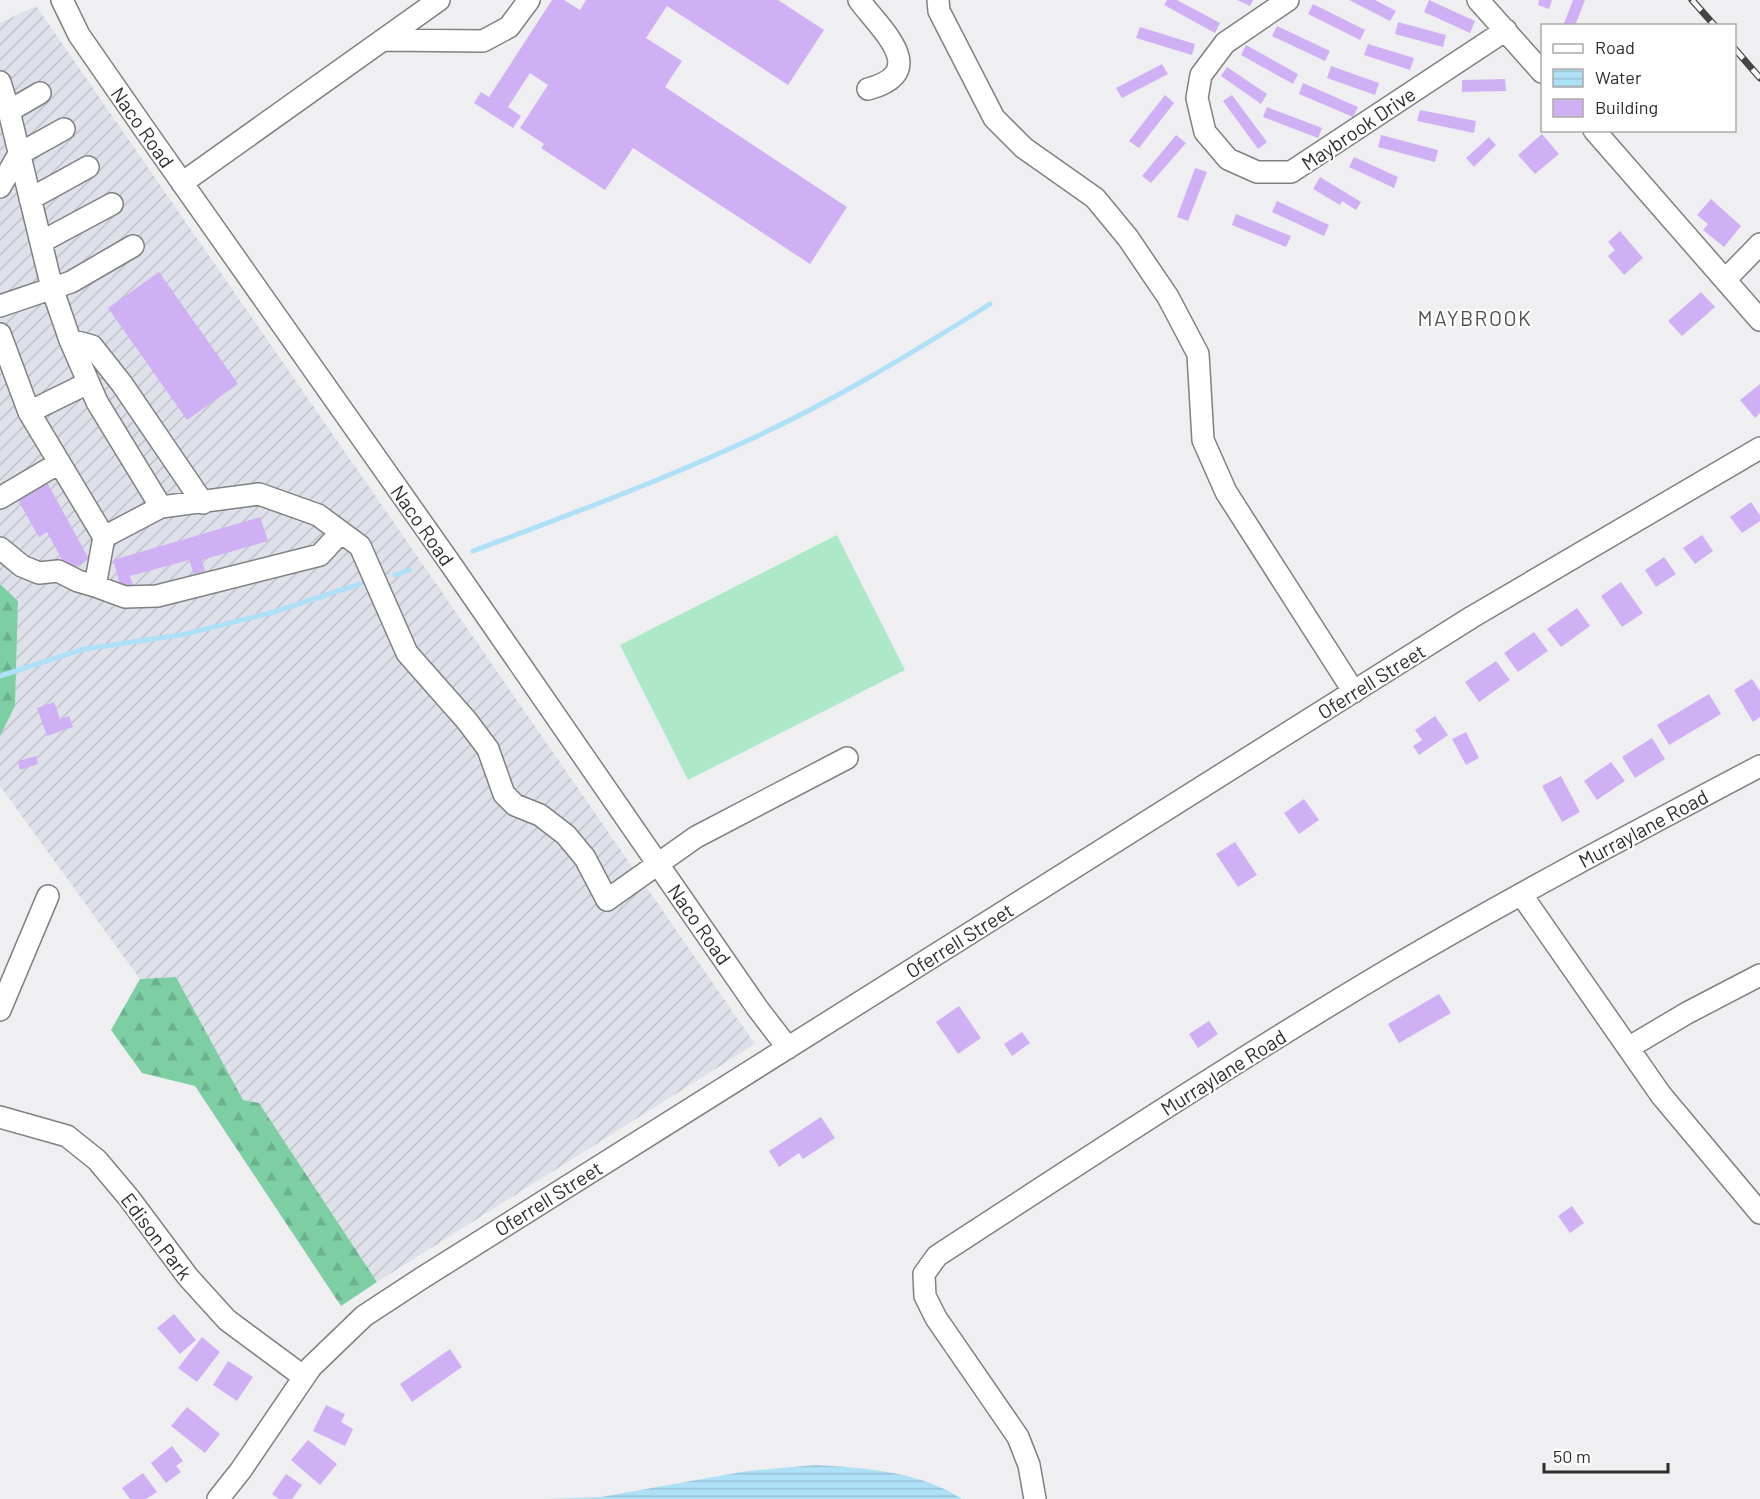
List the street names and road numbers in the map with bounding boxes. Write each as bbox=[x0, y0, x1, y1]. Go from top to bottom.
street label: Maybrook Drive bbox=[1297, 81, 1419, 175]
street label: Naco Road bbox=[106, 82, 180, 172]
street label: Naco Road bbox=[386, 480, 460, 570]
street label: Oferrell Street bbox=[1313, 638, 1429, 724]
street label: Murraylane Road bbox=[1574, 784, 1712, 872]
street label: Naco Road bbox=[663, 879, 737, 969]
street label: Oferrell Street bbox=[901, 897, 1017, 983]
street label: Murraylane Road bbox=[1156, 1024, 1290, 1120]
street label: Oferrell Street bbox=[490, 1155, 606, 1241]
street label: Edison Park bbox=[117, 1188, 197, 1284]

